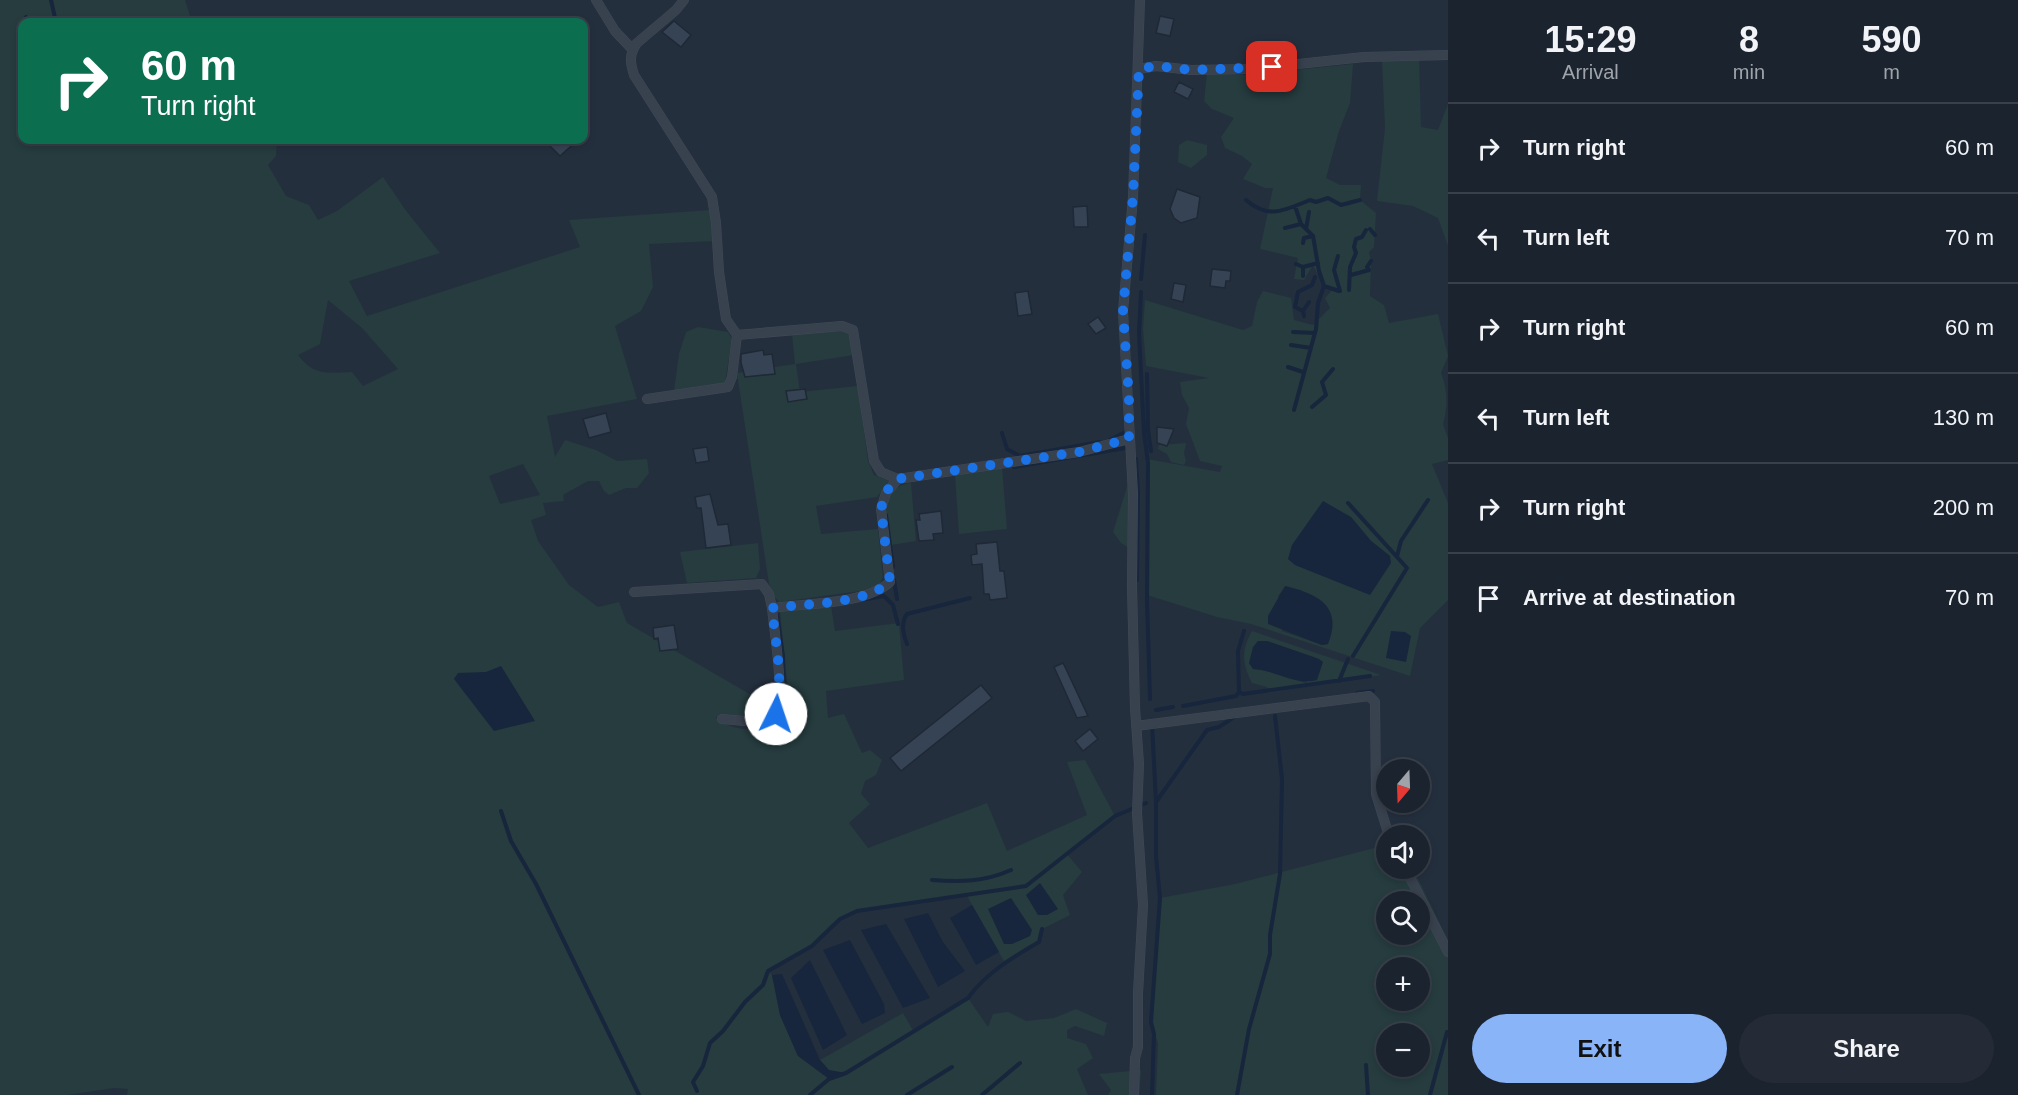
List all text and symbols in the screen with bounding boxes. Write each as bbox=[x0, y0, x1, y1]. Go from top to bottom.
text: 15:29 bbox=[1544, 19, 1636, 60]
text: 8 bbox=[1739, 19, 1759, 60]
text: 590 bbox=[1861, 19, 1922, 60]
pin bbox=[1246, 41, 1297, 92]
icon: right bbox=[42, 42, 120, 120]
text: 60 m bbox=[141, 42, 237, 89]
icon: arrive bbox=[1255, 50, 1288, 83]
text: Arrival bbox=[1562, 61, 1619, 83]
text: min bbox=[1733, 61, 1765, 83]
text: m bbox=[1883, 61, 1900, 83]
text: Turn right bbox=[141, 91, 256, 121]
icon: right bbox=[1472, 132, 1505, 165]
text: Turn right bbox=[1523, 135, 1625, 160]
text: 60 m bbox=[1945, 135, 1994, 160]
icon: left bbox=[1472, 222, 1505, 255]
text: Turn left bbox=[1523, 225, 1609, 250]
text: 70 m bbox=[1945, 225, 1994, 250]
icon: right bbox=[1472, 312, 1505, 345]
text: Turn right bbox=[1523, 315, 1625, 340]
text: 60 m bbox=[1945, 315, 1994, 340]
icon: left bbox=[1472, 402, 1505, 435]
text: Turn left bbox=[1523, 405, 1609, 430]
text: 130 m bbox=[1933, 405, 1994, 430]
icon: right bbox=[1472, 492, 1505, 525]
text: Turn right bbox=[1523, 495, 1625, 520]
text: 200 m bbox=[1933, 495, 1994, 520]
icon: arrive bbox=[1472, 582, 1505, 615]
text: Arrive at destination bbox=[1523, 585, 1736, 610]
text: 70 m bbox=[1945, 585, 1994, 610]
position arrow bbox=[744, 682, 808, 746]
north arrow bbox=[1376, 759, 1430, 813]
map controls bbox=[1376, 759, 1430, 1077]
button: sound bbox=[1376, 825, 1430, 879]
button: search bbox=[1376, 891, 1430, 945]
button: + bbox=[1376, 957, 1430, 1011]
button: Exit bbox=[1472, 1014, 1727, 1083]
button: Share bbox=[1739, 1014, 1994, 1083]
button: − bbox=[1376, 1023, 1430, 1077]

